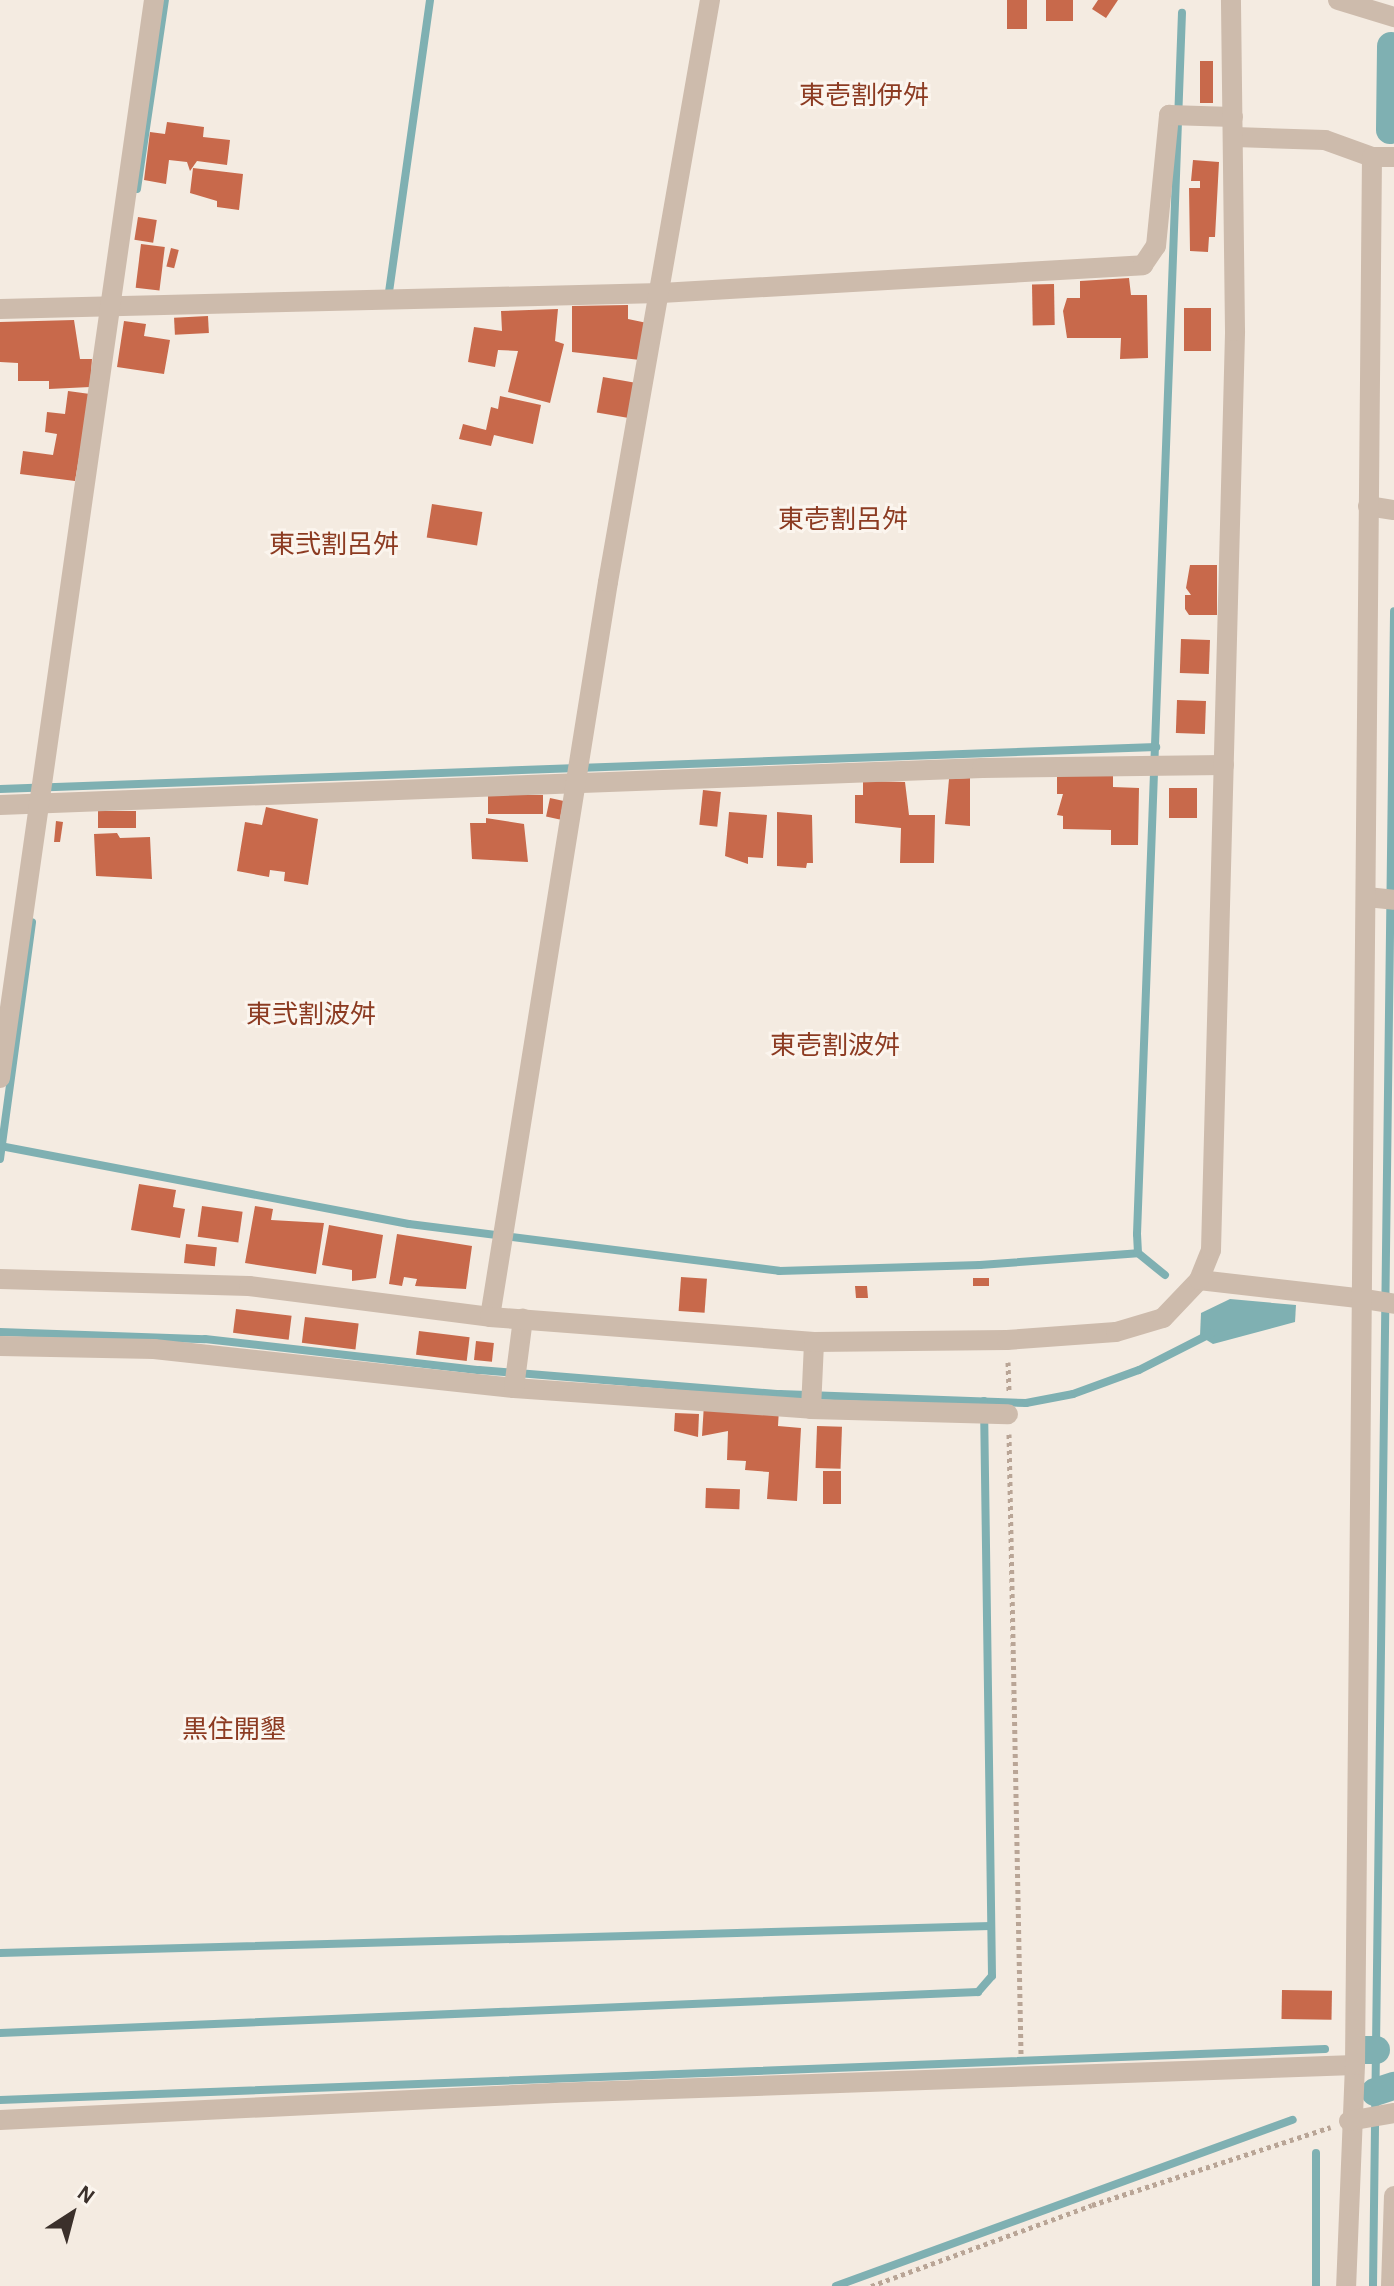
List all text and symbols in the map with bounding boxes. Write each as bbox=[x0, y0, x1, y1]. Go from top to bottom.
district label: 東壱割伊舛 bbox=[799, 81, 929, 113]
district label: 東壱割呂舛 bbox=[778, 505, 908, 537]
district label: 東弐割呂舛 bbox=[269, 530, 399, 562]
district label: 東弐割波舛 bbox=[246, 1000, 376, 1032]
district label: 東壱割波舛 bbox=[770, 1031, 900, 1063]
district label: 黒住開墾 bbox=[182, 1715, 286, 1747]
north arrow bbox=[32, 2174, 112, 2254]
text: N bbox=[73, 2181, 99, 2208]

